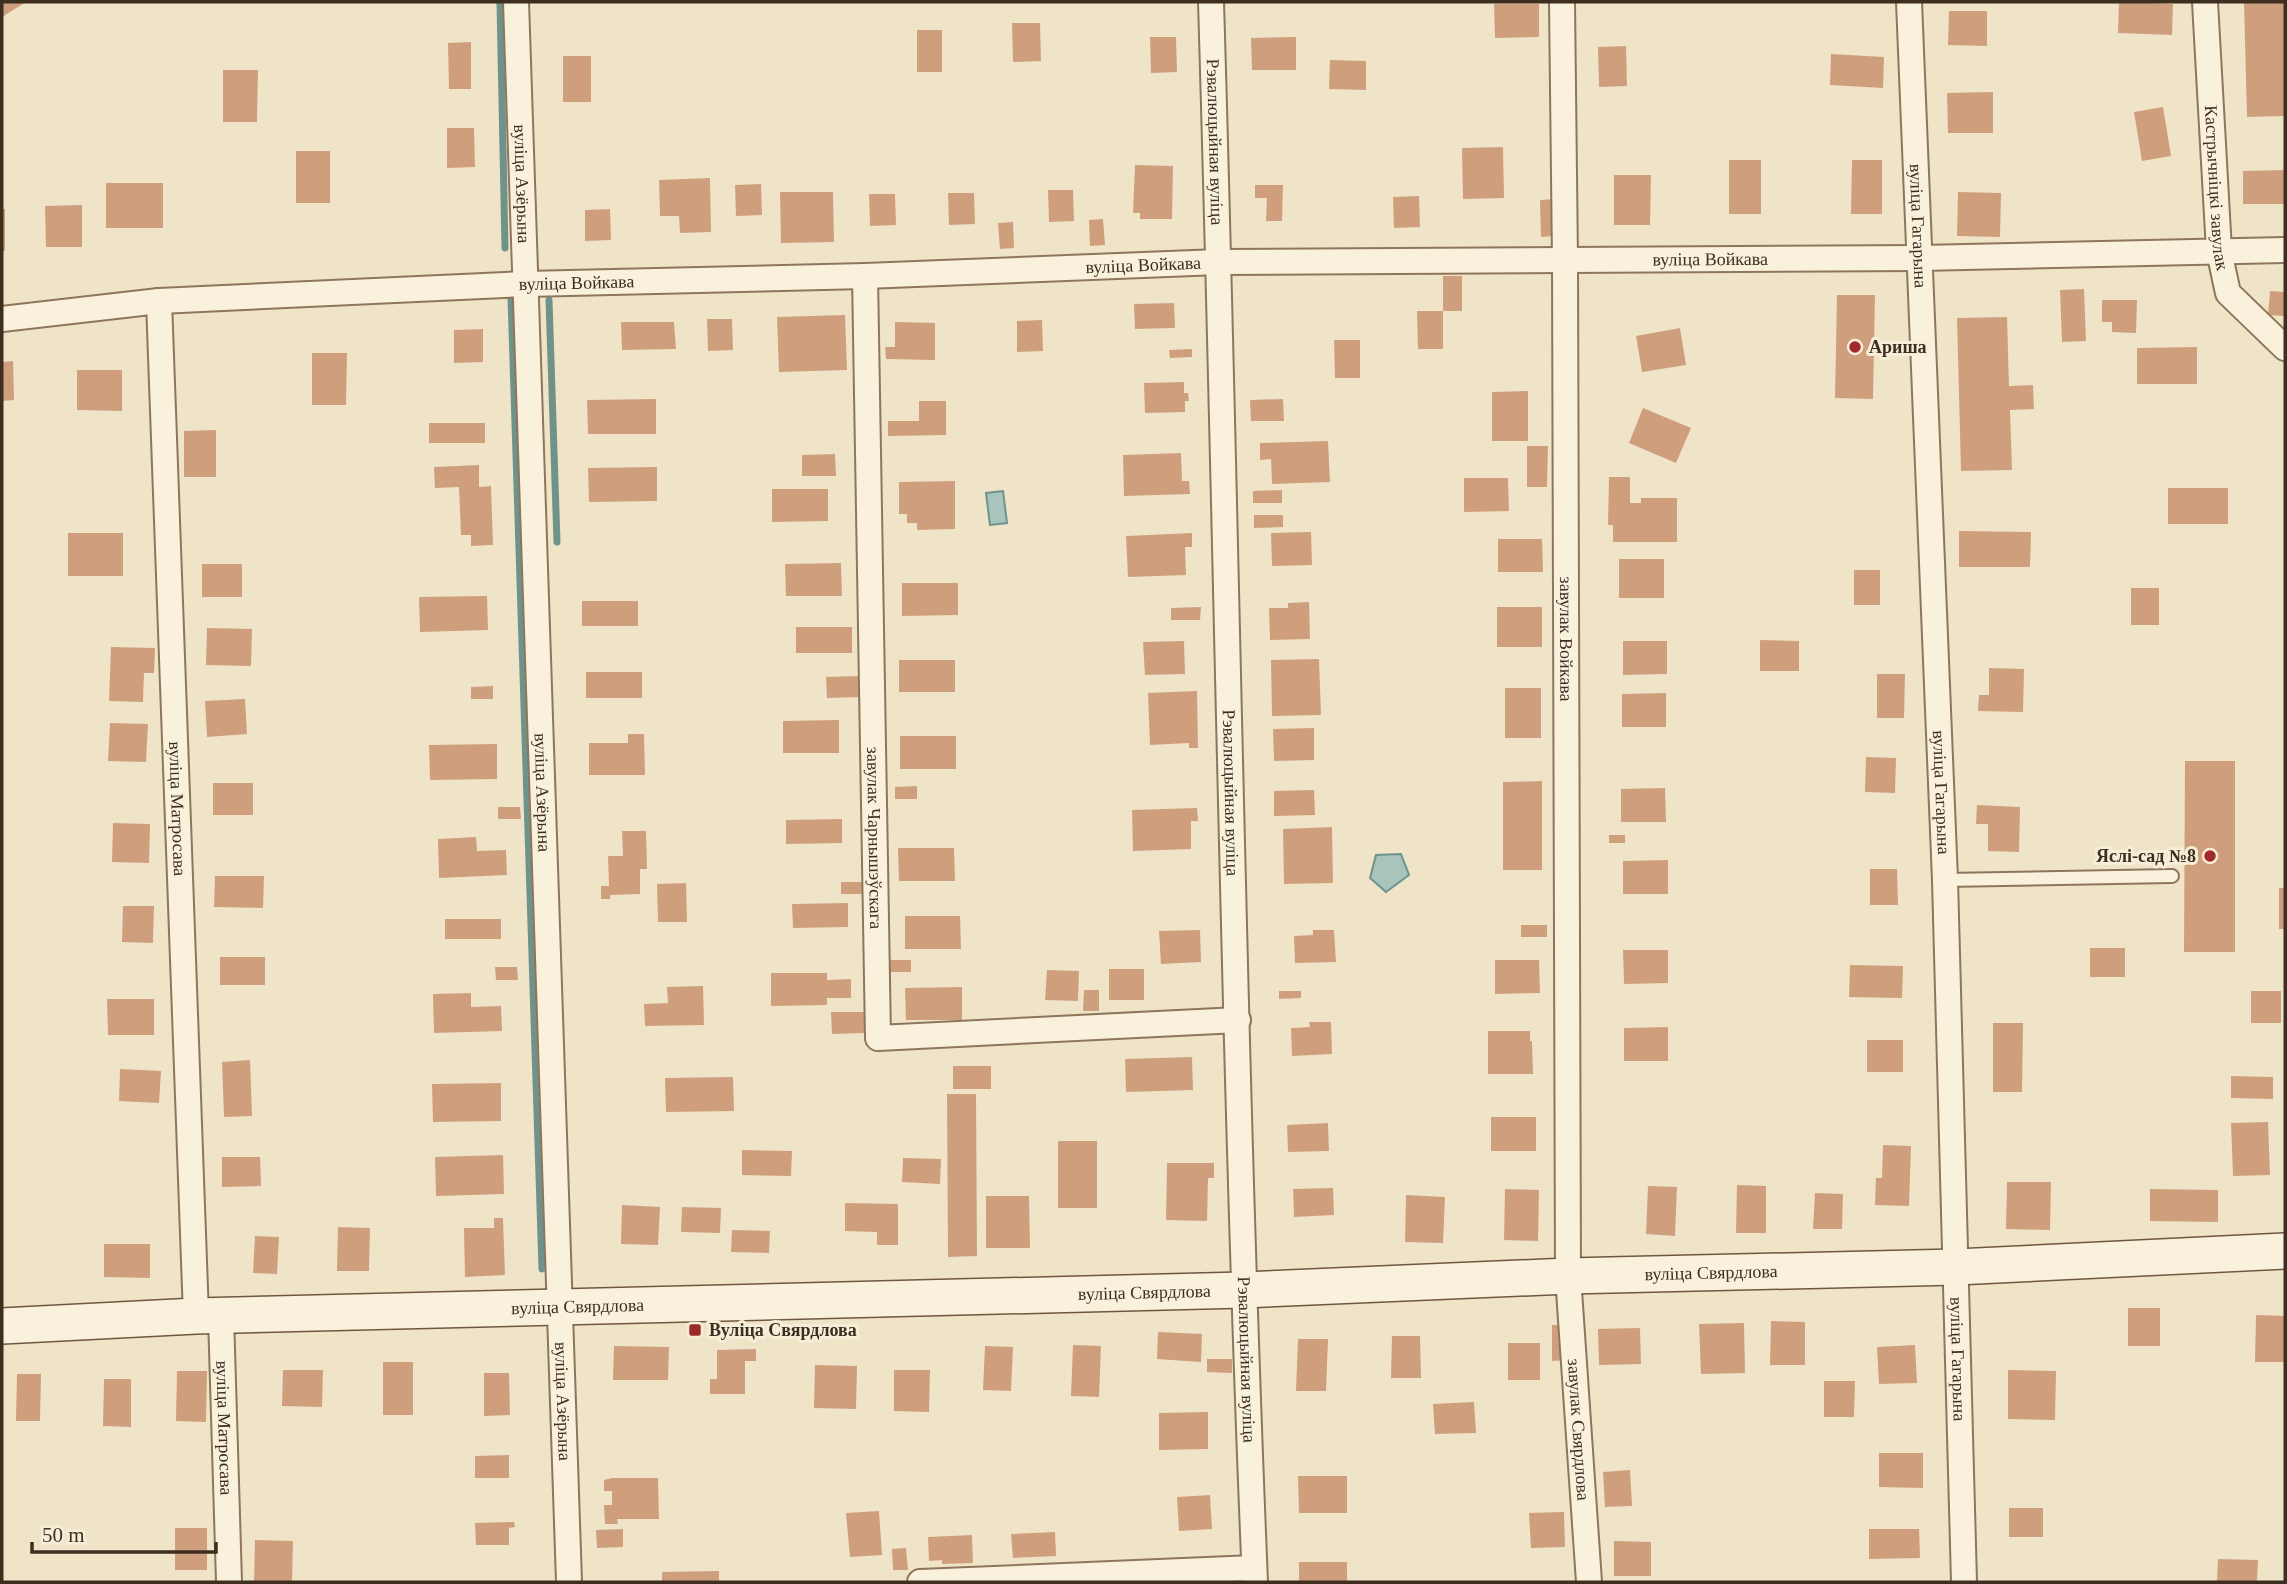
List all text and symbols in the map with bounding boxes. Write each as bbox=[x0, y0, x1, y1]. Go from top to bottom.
street label: Рэвалюцыйная вуліца bbox=[1203, 58, 1227, 225]
street label: Кастрычніцкі завулак bbox=[2201, 104, 2233, 272]
street label: вуліца Азёрына bbox=[510, 124, 534, 244]
street label: вуліца Гагарына bbox=[1906, 163, 1931, 288]
street label: вуліца Войкава bbox=[1652, 249, 1768, 270]
street label: вуліца Войкава bbox=[1085, 253, 1201, 277]
street label: вуліца Войкава bbox=[518, 271, 635, 294]
place label: Ариша bbox=[1869, 337, 1927, 357]
marker: Ариша bbox=[1847, 339, 1863, 355]
street label: завулак Войкава bbox=[1556, 577, 1576, 701]
street label: Рэвалюцыйная вуліца bbox=[1219, 709, 1243, 876]
street label: вуліца Гагарына bbox=[1929, 730, 1954, 855]
street label: вуліца Азёрына bbox=[531, 733, 555, 852]
street label: вуліца Матросава bbox=[165, 741, 190, 876]
street label: завулак Чарнышэўскага bbox=[863, 747, 886, 929]
place label: Яслі-сад №8 bbox=[2096, 846, 2196, 866]
marker: Яслі-сад №8 bbox=[2202, 848, 2218, 864]
street label: вуліца Свярдлова bbox=[1644, 1261, 1778, 1284]
street label: Рэвалюцыйная вуліца bbox=[1234, 1276, 1260, 1443]
street label: вуліца Свярдлова bbox=[1078, 1281, 1211, 1304]
street label: вуліца Свярдлова bbox=[511, 1295, 644, 1318]
street label: вуліца Гагарына bbox=[1946, 1297, 1970, 1422]
place label: Вуліца Свярдлова bbox=[709, 1320, 857, 1340]
marker: Вуліца Свярдлова bbox=[687, 1322, 703, 1338]
street label: вуліца Азёрына bbox=[551, 1341, 575, 1461]
street label: завулак Свярдлова bbox=[1564, 1358, 1593, 1501]
street label: вуліца Матросава bbox=[212, 1360, 236, 1496]
scale bar bbox=[32, 1510, 215, 1554]
text: 50 m bbox=[42, 1523, 85, 1547]

